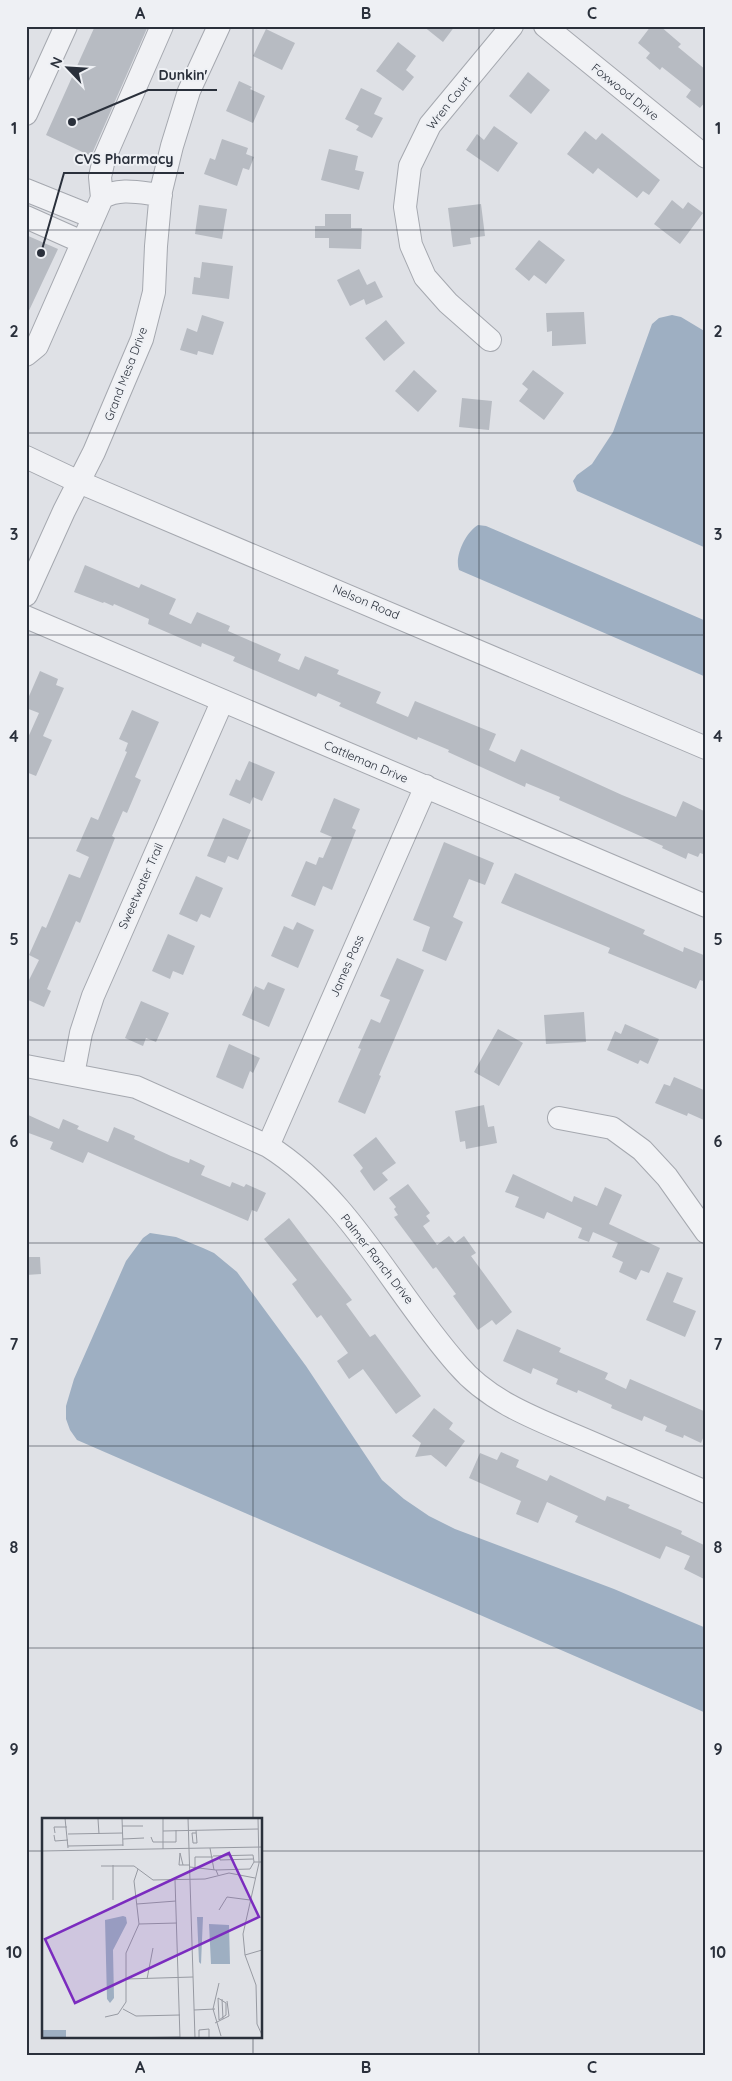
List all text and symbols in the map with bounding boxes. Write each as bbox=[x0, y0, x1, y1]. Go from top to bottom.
text: A bbox=[135, 3, 146, 23]
text: B bbox=[361, 3, 371, 23]
text: C bbox=[587, 3, 597, 23]
north arrow bbox=[42, 42, 92, 92]
text: N bbox=[46, 54, 67, 71]
street label: Foxwood Drive bbox=[589, 60, 662, 124]
callout: Dunkin' bbox=[148, 61, 217, 90]
text: Dunkin' bbox=[158, 66, 208, 84]
street label: Wren Court bbox=[423, 73, 474, 132]
text: 1 bbox=[11, 118, 17, 138]
text: 1 bbox=[715, 118, 721, 138]
callout: CVS Pharmacy bbox=[64, 144, 184, 173]
text: CVS Pharmacy bbox=[74, 150, 174, 168]
text: 2 bbox=[9, 321, 19, 341]
text: 2 bbox=[713, 321, 723, 341]
street label: Grand Mesa Drive bbox=[101, 325, 150, 423]
text: 3 bbox=[10, 524, 18, 544]
text: 3 bbox=[714, 524, 722, 544]
street label: Nelson Road bbox=[331, 581, 402, 622]
text: 4 bbox=[9, 726, 19, 746]
text: 4 bbox=[713, 726, 723, 746]
street label: Cattleman Drive bbox=[322, 737, 411, 786]
street label: Sweetwater Trail bbox=[115, 840, 166, 931]
text: 5 bbox=[9, 929, 19, 949]
text: 5 bbox=[713, 929, 723, 949]
street label: James Pass bbox=[326, 932, 367, 999]
text: 6 bbox=[10, 1131, 19, 1151]
text: 6 bbox=[714, 1131, 723, 1151]
street label: Palmer Ranch Drive bbox=[338, 1211, 417, 1307]
text: 7 bbox=[10, 1334, 19, 1354]
text: 7 bbox=[714, 1334, 723, 1354]
text: 8 bbox=[10, 1537, 19, 1557]
text: 8 bbox=[714, 1537, 723, 1557]
text: 9 bbox=[9, 1739, 19, 1759]
text: 9 bbox=[713, 1739, 723, 1759]
inset map bbox=[42, 1818, 262, 2038]
text: 10 bbox=[6, 1942, 22, 1962]
text: 10 bbox=[710, 1942, 726, 1962]
text: A bbox=[135, 2057, 146, 2077]
text: B bbox=[361, 2057, 371, 2077]
text: C bbox=[587, 2057, 597, 2077]

